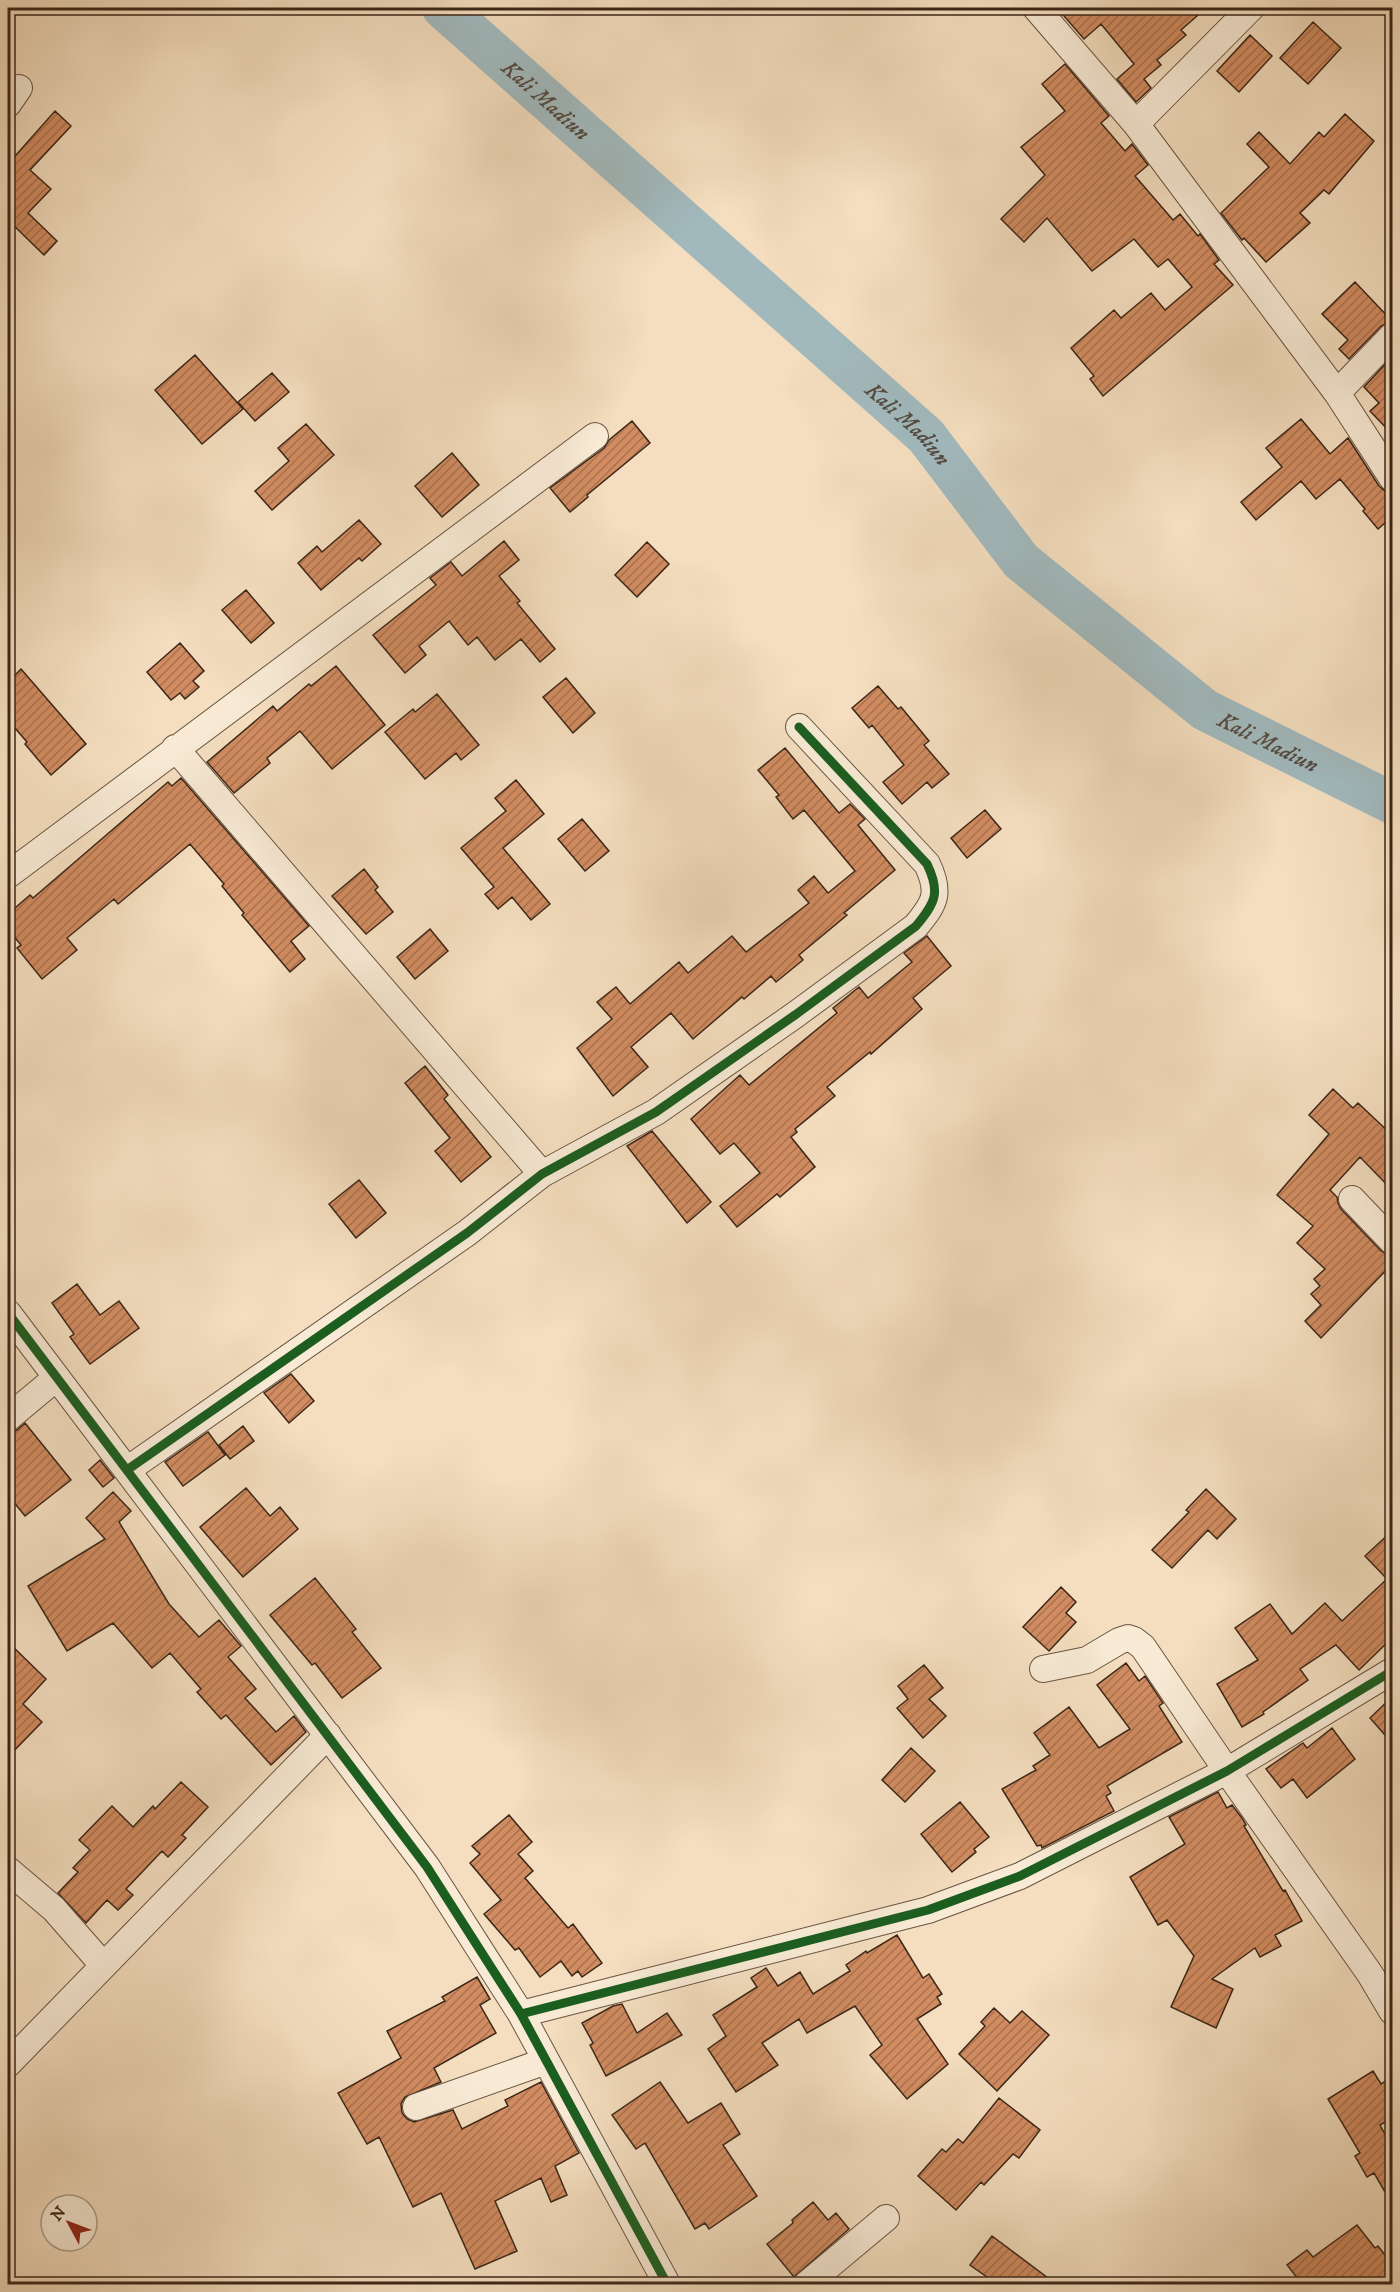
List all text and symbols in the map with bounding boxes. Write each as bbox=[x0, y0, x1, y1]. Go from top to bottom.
water label: Kali Madiun bbox=[495, 54, 595, 147]
water label: Kali Madiun bbox=[859, 376, 956, 471]
water label: Kali Madiun bbox=[1212, 706, 1323, 779]
north arrow bbox=[39, 2193, 99, 2253]
text: N bbox=[47, 2202, 70, 2225]

